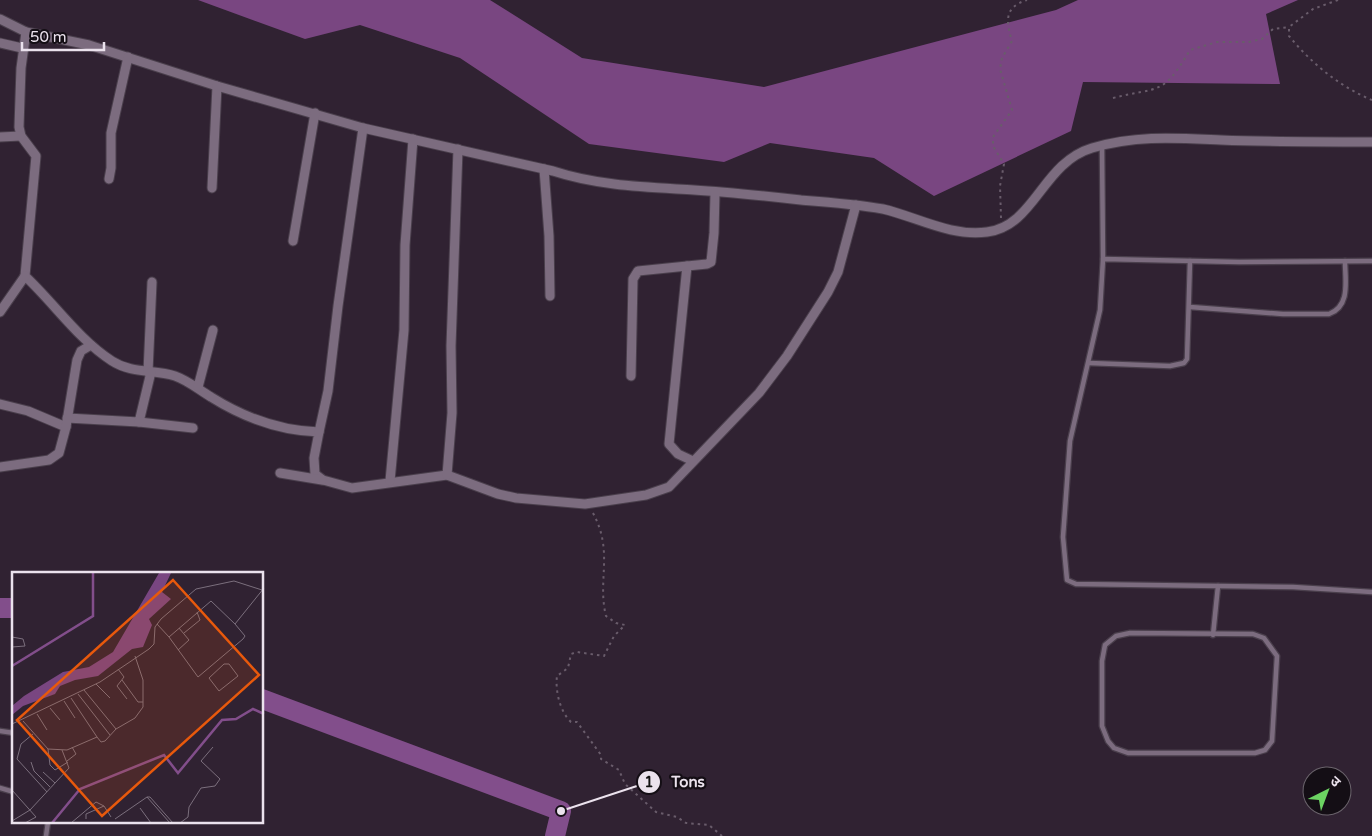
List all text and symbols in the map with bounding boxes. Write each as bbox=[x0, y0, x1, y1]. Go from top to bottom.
scale bar bbox=[22, 20, 105, 52]
text: 50 m bbox=[30, 28, 67, 46]
inset map bbox=[12, 572, 264, 824]
north arrow bbox=[1302, 766, 1352, 816]
callout: Tons bbox=[636, 767, 715, 797]
text: 1 bbox=[644, 773, 654, 791]
text: Tons bbox=[670, 773, 705, 791]
text: उ bbox=[1327, 773, 1345, 791]

